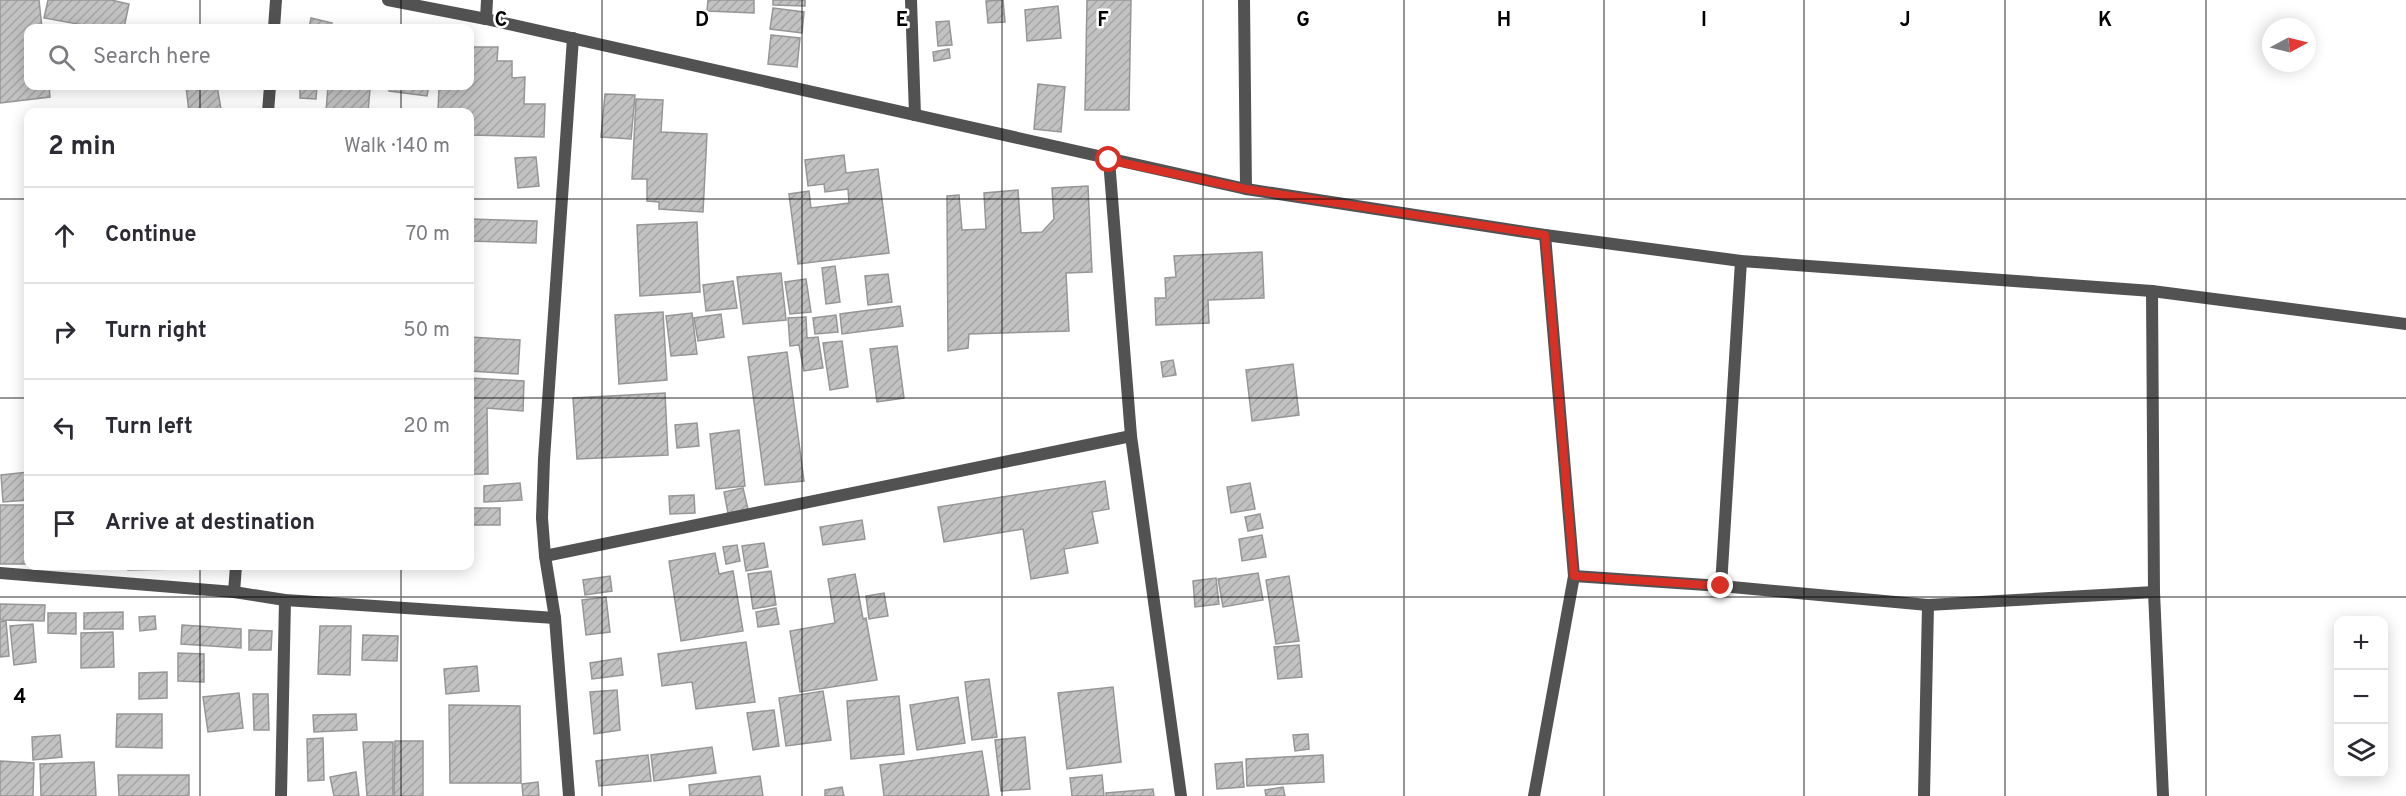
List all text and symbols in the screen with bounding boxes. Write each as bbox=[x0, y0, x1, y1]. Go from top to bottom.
text: C bbox=[495, 8, 507, 34]
text: D bbox=[695, 8, 709, 34]
text: E bbox=[896, 8, 908, 34]
text: F bbox=[1097, 8, 1109, 34]
text: G bbox=[1296, 8, 1310, 34]
text: H bbox=[1497, 8, 1511, 34]
text: I bbox=[1701, 8, 1707, 34]
text: J bbox=[1899, 8, 1911, 34]
text: K bbox=[2098, 8, 2112, 34]
north arrow bbox=[2262, 18, 2316, 72]
search box bbox=[24, 24, 474, 90]
icon: search bbox=[45, 41, 78, 74]
text: Search here bbox=[93, 44, 211, 71]
text: 2 min bbox=[48, 131, 116, 164]
text: Walk · 140 m bbox=[344, 134, 450, 160]
route start bbox=[1095, 146, 1121, 172]
icon: ahead bbox=[48, 219, 81, 252]
text: Continue bbox=[105, 222, 196, 249]
text: 70 m bbox=[406, 222, 450, 248]
icon: right bbox=[48, 315, 81, 348]
text: Turn right bbox=[105, 318, 207, 345]
text: 50 m bbox=[403, 318, 450, 344]
icon: left bbox=[48, 411, 81, 444]
text: Turn left bbox=[105, 414, 193, 441]
text: 20 m bbox=[403, 414, 450, 440]
icon: arrive bbox=[48, 507, 81, 540]
text: Arrive at destination bbox=[105, 510, 315, 537]
route end bbox=[1707, 572, 1733, 598]
map controls bbox=[2334, 616, 2388, 778]
button: + bbox=[2334, 616, 2388, 670]
button: − bbox=[2334, 670, 2388, 724]
text: 4 bbox=[14, 685, 26, 711]
button: layers bbox=[2334, 724, 2388, 778]

